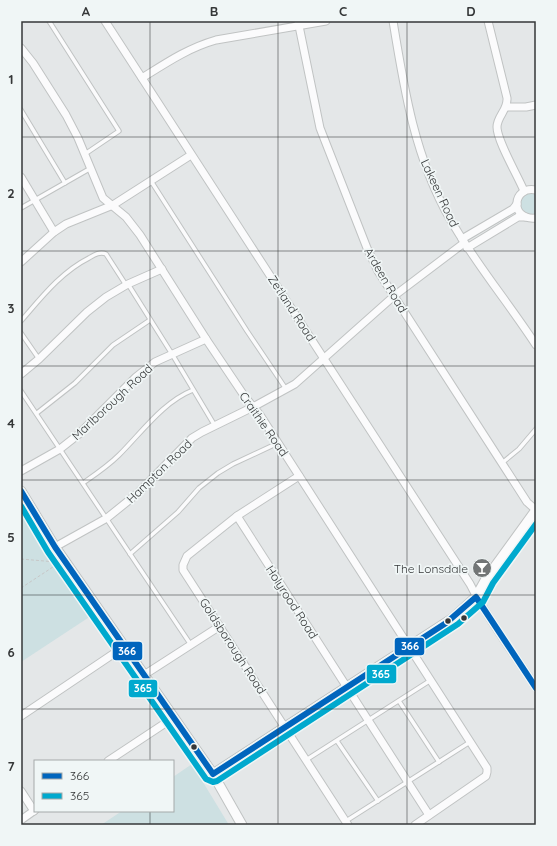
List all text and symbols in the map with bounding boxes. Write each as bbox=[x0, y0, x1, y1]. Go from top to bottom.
text: A bbox=[82, 3, 91, 19]
text: B bbox=[210, 3, 218, 19]
text: C bbox=[339, 3, 347, 19]
text: D bbox=[466, 3, 476, 19]
text: 1 bbox=[8, 71, 14, 87]
street label: Lakeen Road bbox=[418, 157, 462, 229]
text: 2 bbox=[7, 185, 15, 201]
street label: Ardeen Road bbox=[361, 245, 411, 315]
street label: Zetland Road bbox=[265, 272, 319, 344]
text: 3 bbox=[8, 300, 15, 316]
street label: Marlborough Road bbox=[69, 361, 155, 443]
street label: Craithie Road bbox=[236, 389, 292, 459]
text: 4 bbox=[7, 415, 15, 431]
street label: Hampton Road bbox=[123, 436, 195, 506]
text: 5 bbox=[7, 529, 15, 545]
bar icon: The Lonsdale bbox=[471, 557, 493, 579]
place label: The Lonsdale bbox=[394, 561, 468, 576]
street label: Holyrood Road bbox=[263, 562, 321, 642]
street label: Goldsborough Road bbox=[196, 595, 270, 697]
unlabelled marker bbox=[459, 613, 469, 623]
unlabelled marker bbox=[443, 616, 453, 626]
line badge: 366 bbox=[394, 637, 425, 656]
text: 366 bbox=[401, 639, 419, 653]
line badge: 366 bbox=[112, 641, 143, 661]
text: 6 bbox=[7, 644, 15, 660]
text: 366 bbox=[118, 644, 136, 658]
line badge: 365 bbox=[366, 664, 397, 684]
text: 365 bbox=[372, 667, 390, 681]
line badge: 365 bbox=[128, 679, 158, 698]
text: 365 bbox=[134, 681, 152, 695]
unlabelled marker bbox=[189, 742, 199, 752]
text: 7 bbox=[7, 758, 15, 774]
legend bbox=[34, 760, 174, 812]
text: 366 bbox=[70, 768, 90, 783]
text: 365 bbox=[70, 788, 89, 803]

